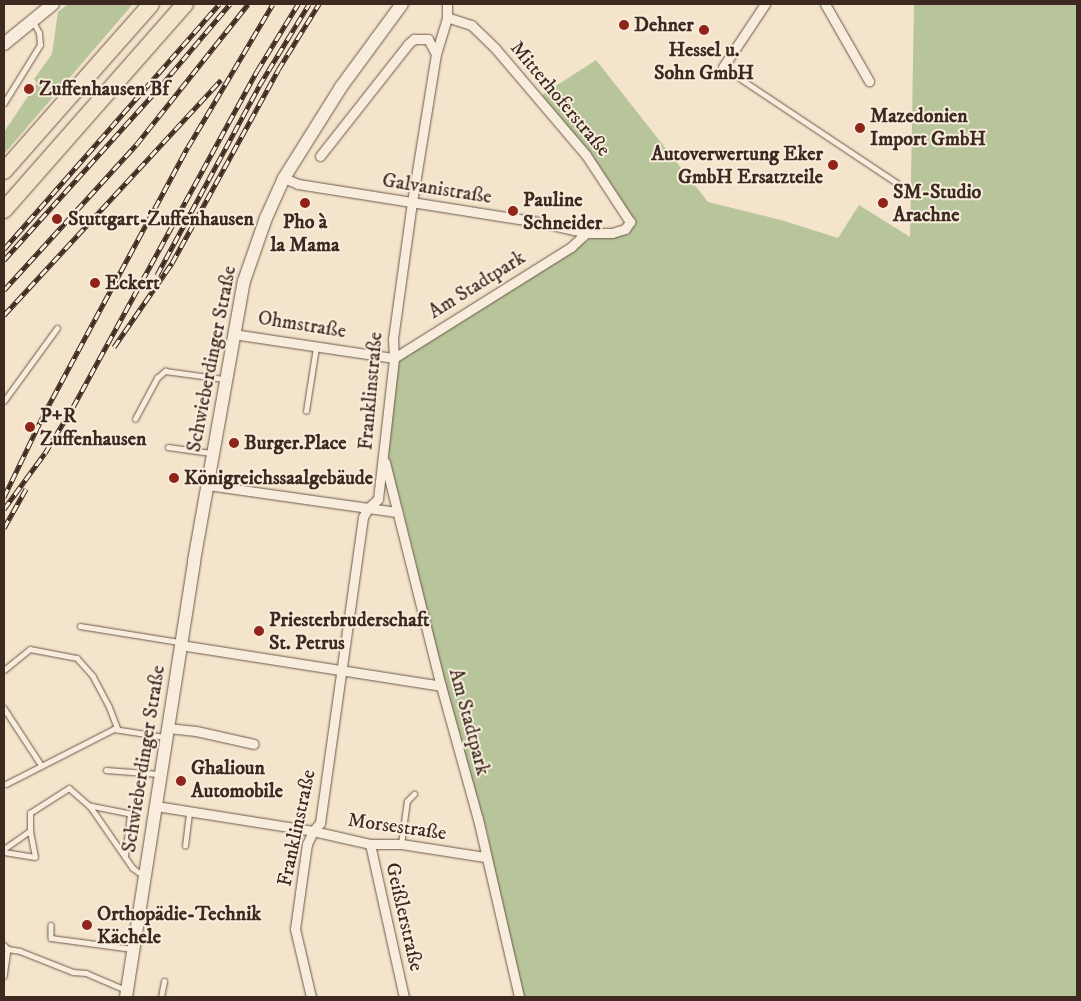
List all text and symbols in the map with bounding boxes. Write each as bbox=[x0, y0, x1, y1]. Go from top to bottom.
place label: Dehner bbox=[634, 13, 694, 37]
marker: Dehner bbox=[618, 19, 630, 31]
marker: Hessel u. Sohn GmbH bbox=[698, 24, 710, 36]
street label: Mitterhoferstraße bbox=[505, 36, 615, 162]
place label: Hessel u. Sohn GmbH bbox=[654, 38, 754, 85]
place label: Zuffenhausen Bf bbox=[39, 77, 169, 101]
marker: Zuffenhausen Bf bbox=[23, 83, 35, 95]
place label: Mazedonien Import GmbH bbox=[870, 104, 986, 151]
marker: Mazedonien Import GmbH bbox=[854, 122, 866, 134]
place label: Autoverwertung Eker GmbH Ersatzteile bbox=[651, 142, 823, 189]
marker: Autoverwertung Eker GmbH Ersatzteile bbox=[827, 159, 839, 171]
street label: Galvanistraße bbox=[380, 168, 494, 210]
place label: SM-Studio Arachne bbox=[893, 180, 981, 227]
place label: Pauline Schneider bbox=[523, 188, 602, 235]
marker: Pho à la Mama bbox=[299, 197, 311, 209]
marker: SM-Studio Arachne bbox=[877, 197, 889, 209]
marker: Pauline Schneider bbox=[507, 205, 519, 217]
place label: Stuttgart-Zuffenhausen bbox=[68, 207, 254, 231]
place label: Pho à la Mama bbox=[270, 211, 340, 258]
marker: Stuttgart-Zuffenhausen bbox=[50, 212, 64, 226]
street label: Am Stadtpark bbox=[424, 246, 530, 324]
street label: Schwieberdinger Straße bbox=[182, 264, 242, 454]
place label: Eckert bbox=[105, 271, 160, 295]
marker: Eckert bbox=[89, 277, 101, 289]
street label: Ohmstraße bbox=[256, 306, 348, 344]
street label: Franklinstraße bbox=[354, 331, 388, 451]
place label: P+R Zuffenhausen bbox=[40, 404, 146, 451]
marker: P+R Zuffenhausen bbox=[24, 421, 36, 433]
place label: Burger.Place bbox=[244, 431, 347, 455]
marker: Burger.Place bbox=[228, 437, 240, 449]
place label: Königreichssaalgebäude bbox=[184, 466, 373, 490]
marker: Königreichssaalgebäude bbox=[168, 472, 180, 484]
place label: Priesterbruderschaft St. Petrus bbox=[269, 608, 429, 655]
marker: Priesterbruderschaft St. Petrus bbox=[253, 625, 265, 637]
street label: Schwieberdinger Straße bbox=[117, 664, 171, 854]
street label: Am Stadtpark bbox=[443, 666, 495, 778]
place label: Ghalioun Automobile bbox=[191, 757, 283, 804]
street label: Franklinstraße bbox=[273, 768, 321, 888]
marker: Ghalioun Automobile bbox=[175, 775, 187, 787]
street label: Morsestraße bbox=[346, 808, 448, 846]
street label: Geißlerstraße bbox=[380, 860, 428, 974]
place label: Orthopädie-Technik Kächele bbox=[97, 902, 261, 949]
marker: Orthopädie-Technik Kächele bbox=[81, 919, 93, 931]

